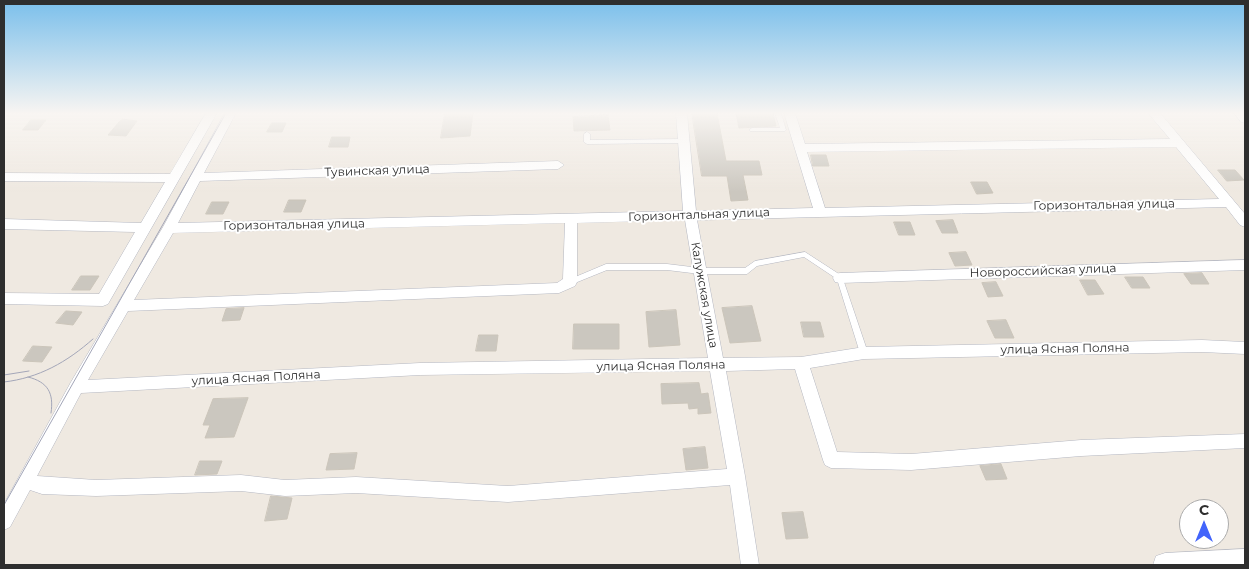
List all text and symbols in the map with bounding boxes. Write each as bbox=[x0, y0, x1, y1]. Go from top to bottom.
street label: Тувинская улица bbox=[324, 162, 430, 180]
street label: Горизонтальная улица bbox=[1033, 197, 1175, 213]
street label: Горизонтальная улица bbox=[628, 205, 770, 225]
street label: Горизонтальная улица bbox=[223, 217, 365, 233]
street label: Калужская улица bbox=[688, 241, 720, 349]
street label: Новороссийская улица bbox=[969, 261, 1117, 281]
street label: улица Ясная Поляна bbox=[1000, 341, 1130, 357]
street label: улица Ясная Поляна bbox=[596, 358, 726, 374]
street label: улица Ясная Поляна bbox=[191, 367, 321, 389]
north arrow bbox=[1179, 499, 1229, 549]
text: С bbox=[1199, 501, 1209, 519]

